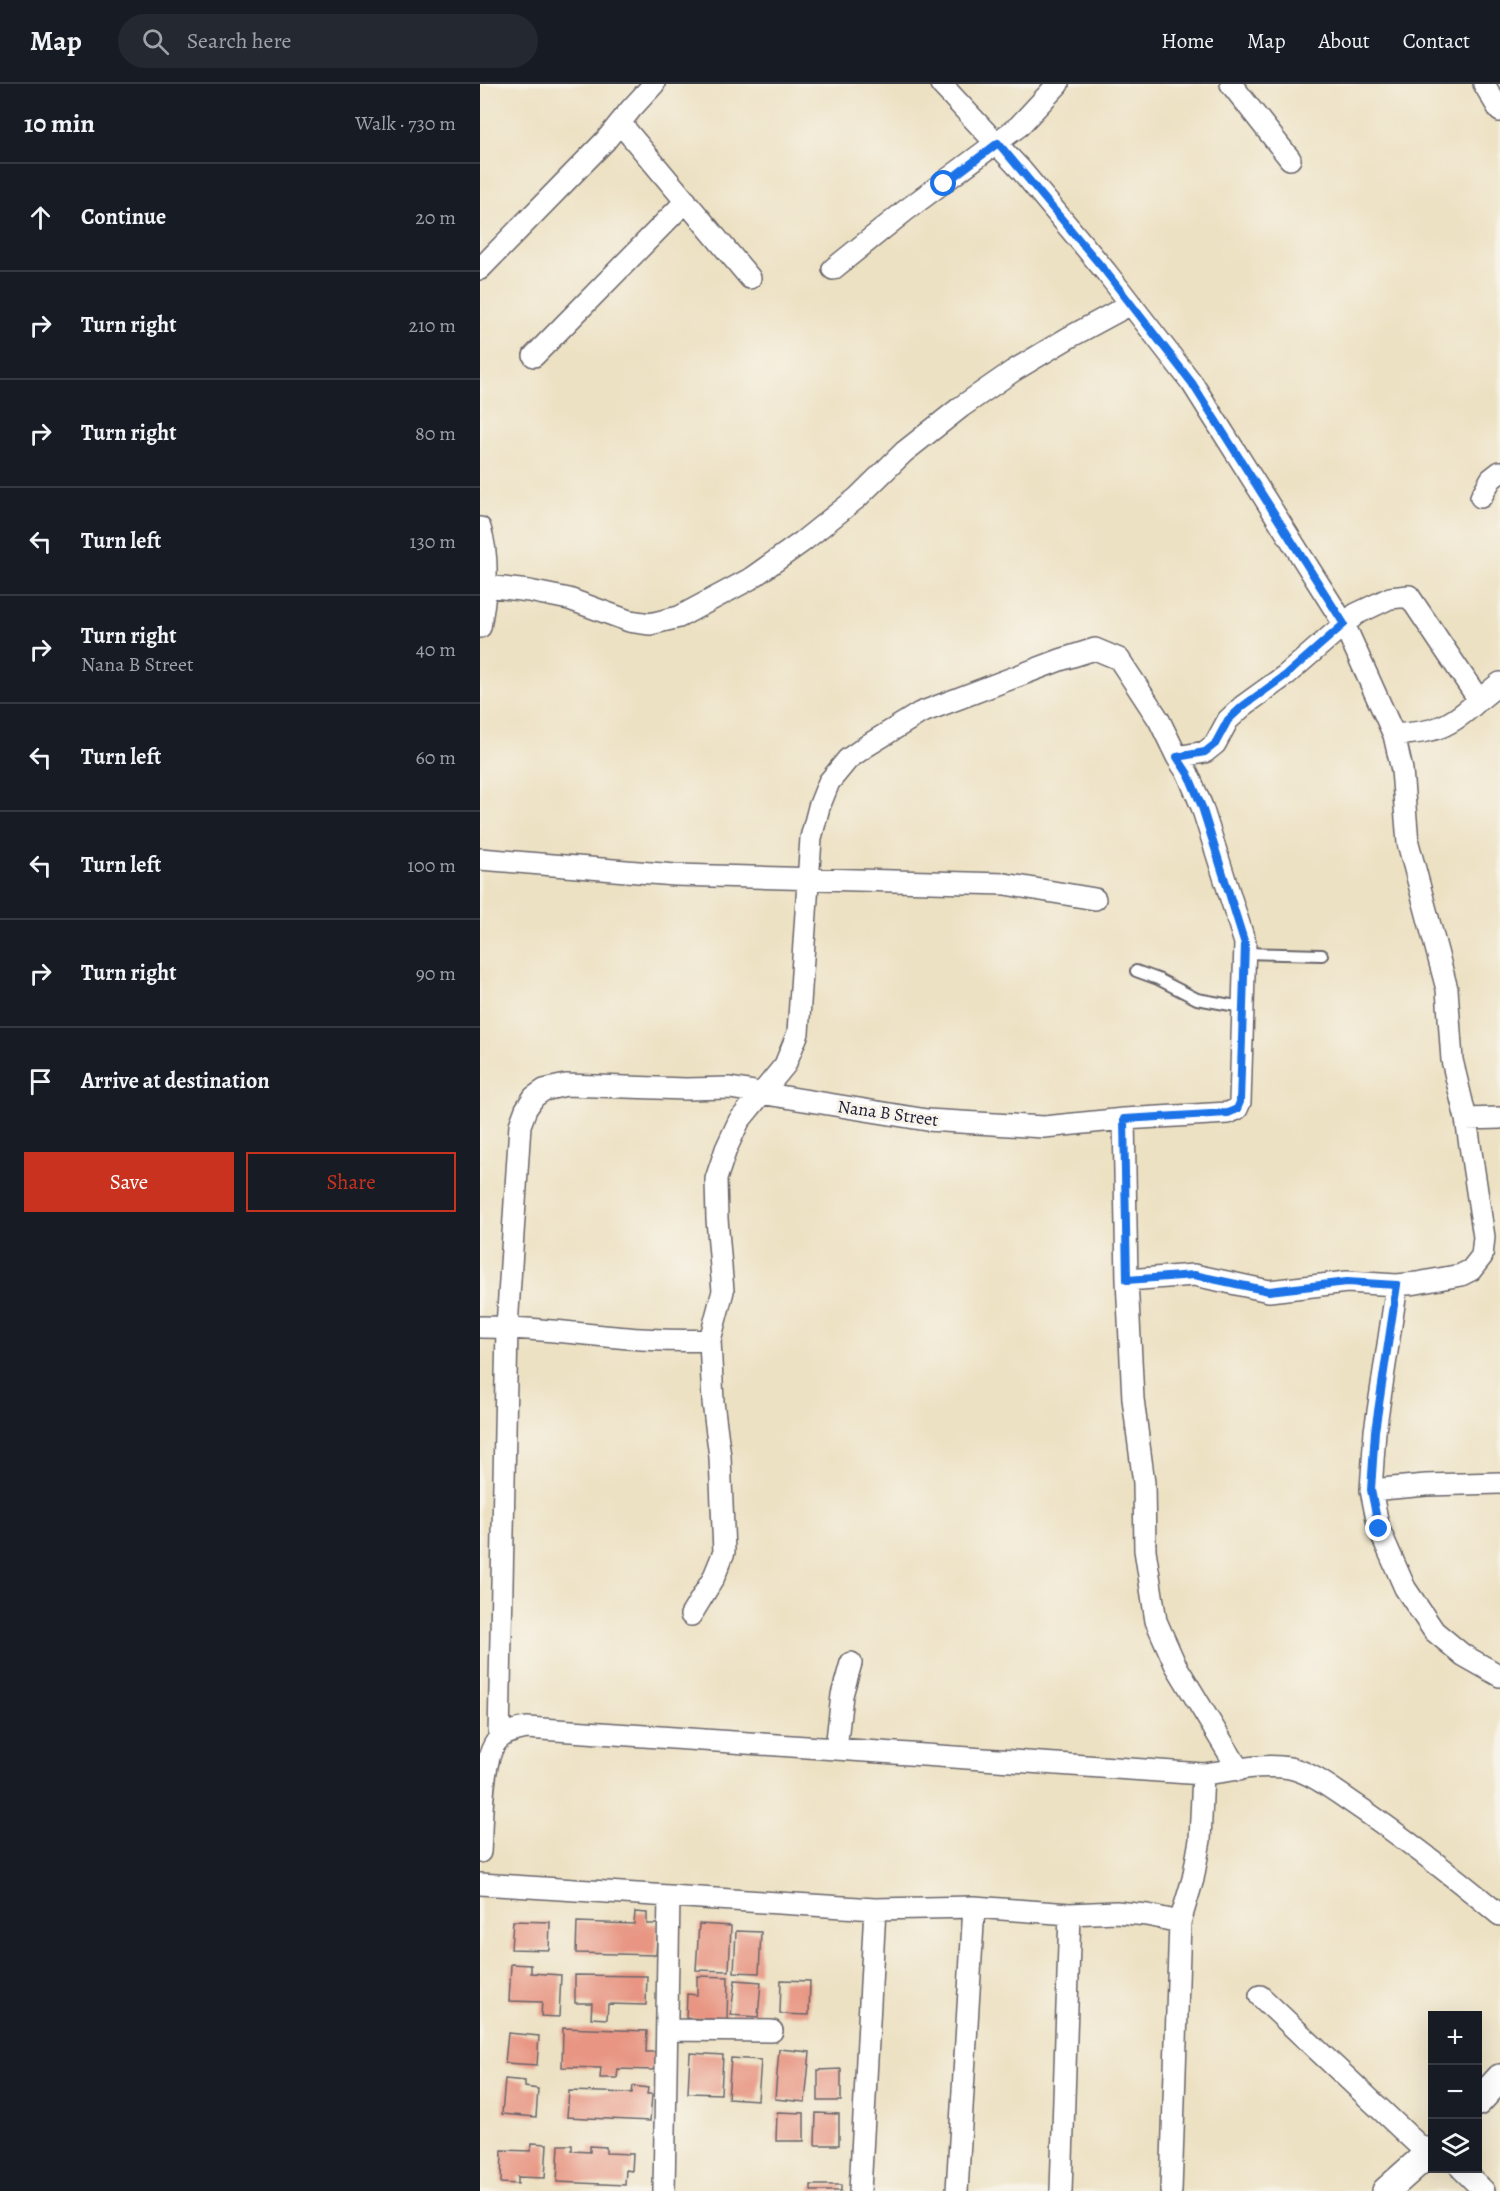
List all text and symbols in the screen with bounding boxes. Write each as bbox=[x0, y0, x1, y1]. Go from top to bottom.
search box bbox=[118, 14, 538, 68]
text: Map bbox=[30, 22, 82, 60]
icon: search bbox=[139, 25, 172, 58]
text: Search here bbox=[187, 26, 291, 56]
text: Home bbox=[1161, 27, 1214, 55]
text: Map bbox=[1247, 27, 1285, 55]
text: About bbox=[1318, 27, 1370, 55]
text: Contact bbox=[1403, 27, 1470, 55]
text: 10 min bbox=[24, 106, 95, 141]
text: Walk · 730 m bbox=[355, 110, 456, 137]
route start bbox=[930, 170, 956, 196]
icon: ahead bbox=[24, 201, 57, 234]
text: Continue bbox=[81, 202, 166, 232]
text: 20 m bbox=[415, 204, 456, 231]
icon: right bbox=[24, 309, 57, 342]
text: Turn right bbox=[81, 310, 177, 340]
text: 210 m bbox=[408, 312, 456, 339]
icon: right bbox=[24, 417, 57, 450]
text: Turn right bbox=[81, 418, 177, 448]
text: 80 m bbox=[415, 420, 456, 447]
icon: left bbox=[24, 525, 57, 558]
text: Turn left bbox=[81, 526, 161, 556]
text: 130 m bbox=[410, 528, 456, 555]
text: Turn right bbox=[81, 621, 177, 651]
icon: right bbox=[24, 633, 57, 666]
text: 40 m bbox=[416, 636, 456, 663]
text: Nana B Street bbox=[81, 651, 194, 678]
icon: left bbox=[24, 741, 57, 774]
text: Turn left bbox=[81, 742, 161, 772]
text: 60 m bbox=[416, 744, 456, 771]
icon: left bbox=[24, 849, 57, 882]
text: Turn left bbox=[81, 850, 161, 880]
text: 100 m bbox=[407, 852, 456, 879]
icon: right bbox=[24, 957, 57, 990]
text: Turn right bbox=[81, 958, 177, 988]
text: 90 m bbox=[416, 960, 456, 987]
icon: arrive bbox=[24, 1065, 57, 1098]
text: Arrive at destination bbox=[81, 1066, 270, 1096]
street label: Nana B Street bbox=[836, 1094, 940, 1132]
button: Save bbox=[24, 1152, 234, 1212]
button: Share bbox=[246, 1152, 456, 1212]
route end bbox=[1365, 1515, 1391, 1541]
map controls bbox=[1428, 2011, 1482, 2173]
button: + bbox=[1428, 2011, 1482, 2065]
button: − bbox=[1428, 2065, 1482, 2119]
button: layers bbox=[1428, 2119, 1482, 2173]

